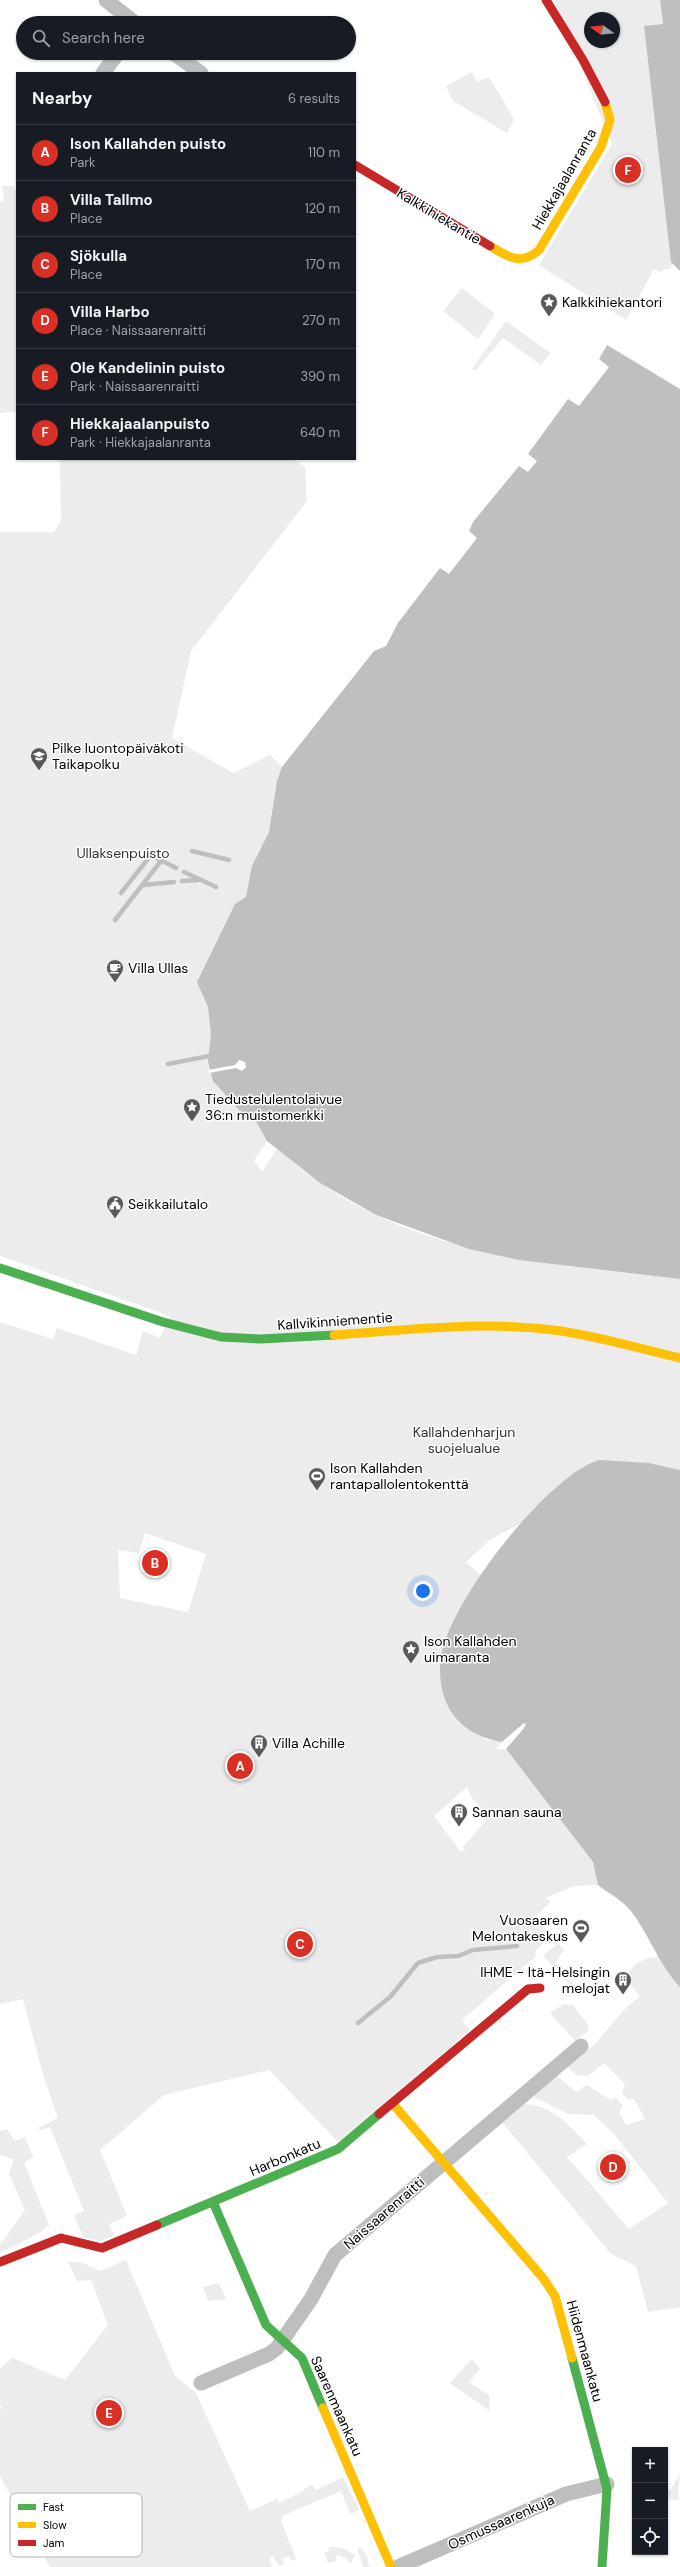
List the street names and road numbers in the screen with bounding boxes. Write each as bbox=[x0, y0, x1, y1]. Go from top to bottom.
street label: Hiekkajaalanranta bbox=[528, 125, 600, 233]
street label: Kalkkihiekantie bbox=[394, 184, 484, 248]
street label: Kallvikinniementie bbox=[277, 1308, 393, 1334]
street label: Harbonkatu bbox=[247, 2134, 323, 2180]
street label: Naissaarenraitti bbox=[340, 2173, 428, 2253]
street label: Hiidenmaankatu bbox=[563, 2298, 607, 2404]
street label: Saarenmaankatu bbox=[307, 2353, 367, 2459]
street label: Osmussaarenkuja bbox=[445, 2490, 557, 2554]

